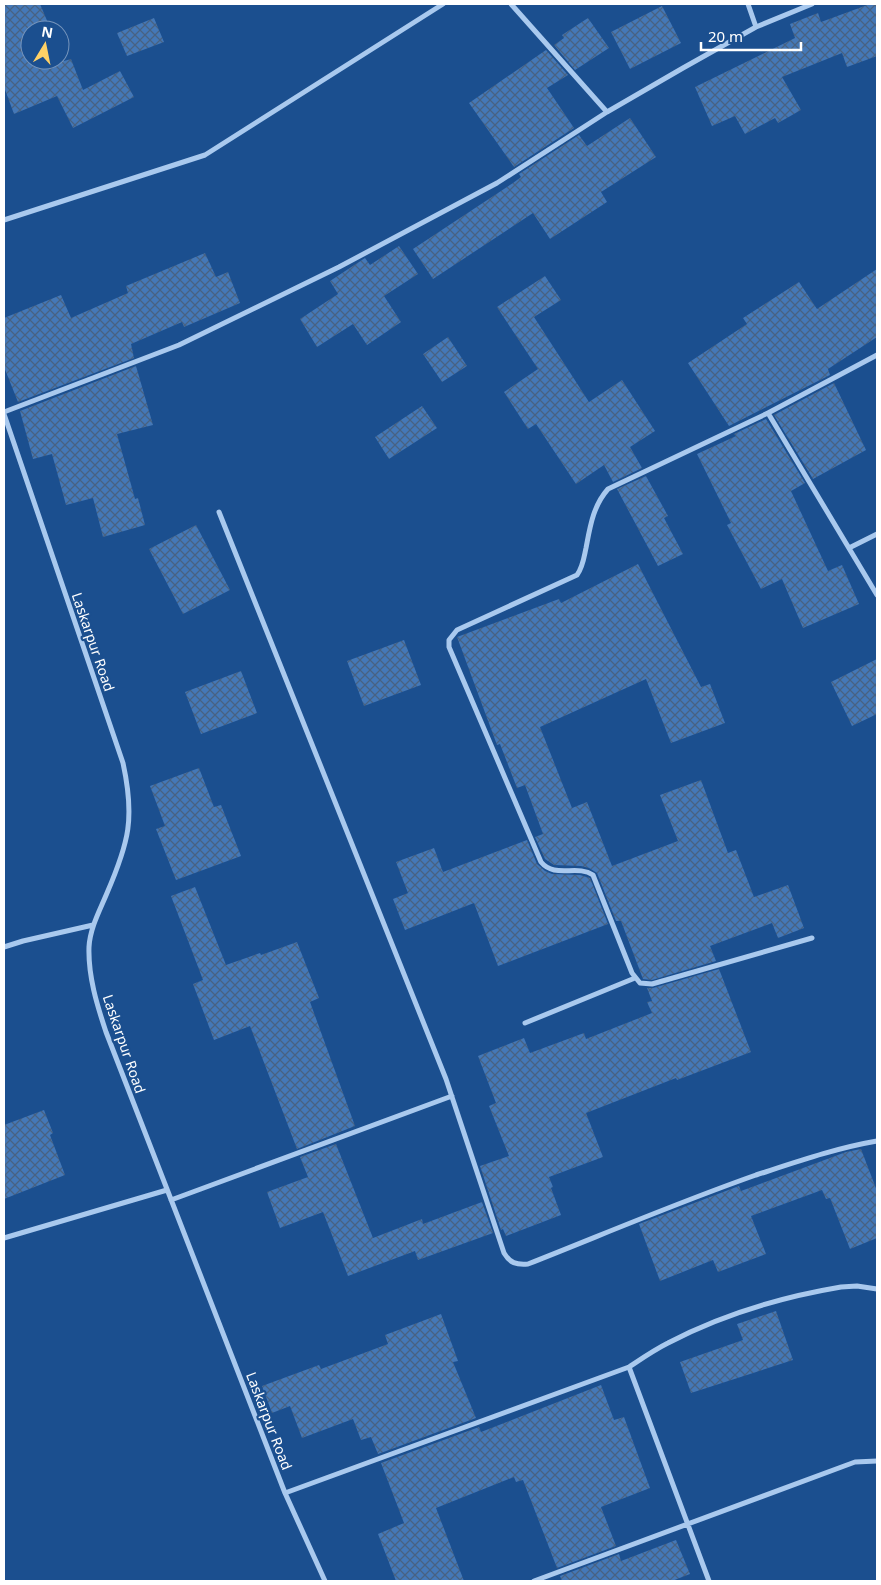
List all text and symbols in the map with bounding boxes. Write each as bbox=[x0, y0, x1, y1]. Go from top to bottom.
north arrow bbox=[20, 20, 70, 70]
scale bar bbox=[701, 20, 801, 52]
text: N bbox=[40, 21, 55, 42]
text: 20 m bbox=[708, 26, 743, 46]
street label: Laskarpur Road bbox=[68, 590, 119, 694]
street label: Laskarpur Road bbox=[99, 992, 150, 1096]
street label: Laskarpur Road bbox=[242, 1369, 297, 1472]

